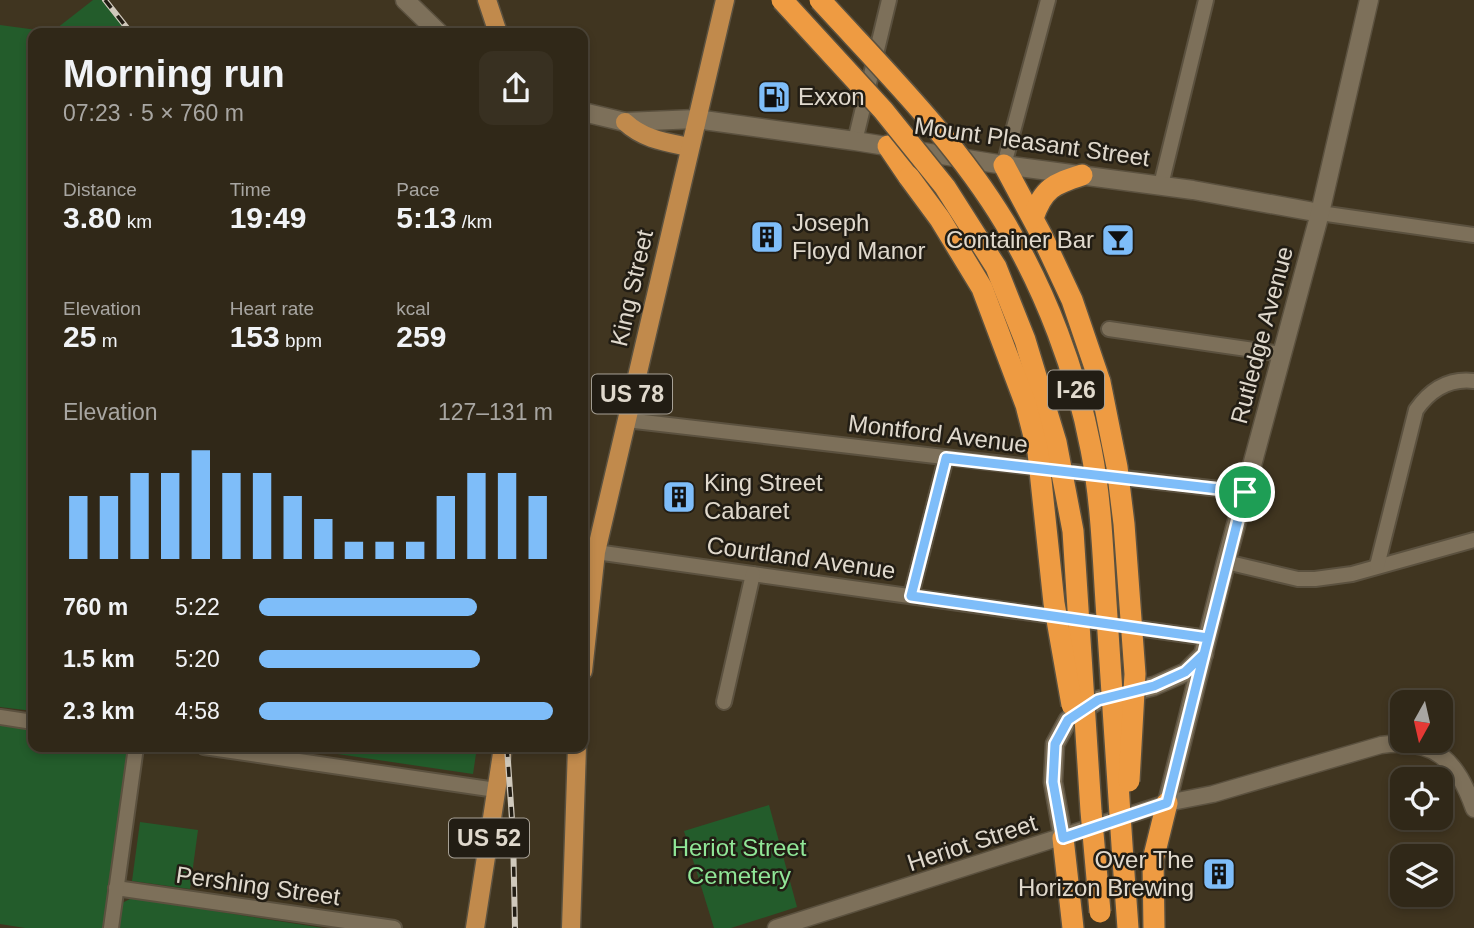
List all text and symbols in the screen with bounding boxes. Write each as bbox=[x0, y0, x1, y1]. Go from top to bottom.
button: share bbox=[479, 51, 553, 125]
text: Morning run bbox=[63, 53, 285, 95]
fuel station icon: Exxon bbox=[755, 78, 793, 116]
place label: Exxon bbox=[798, 83, 865, 110]
text: 07:23 · 5 × 760 m bbox=[63, 100, 244, 126]
street label: Mount Pleasant Street bbox=[913, 112, 1152, 171]
text: Distance bbox=[63, 179, 137, 200]
text: Time bbox=[230, 179, 271, 200]
text: Pace bbox=[396, 179, 440, 200]
text: 3.80 bbox=[63, 201, 121, 234]
text: 19:49 bbox=[230, 201, 306, 234]
text: 5:13 bbox=[396, 201, 456, 234]
place label: Joseph Floyd Manor bbox=[792, 209, 925, 264]
text: km bbox=[121, 211, 152, 232]
text: /km bbox=[456, 211, 492, 232]
building icon: Joseph Floyd Manor bbox=[748, 218, 786, 256]
bar icon: Container Bar bbox=[1099, 221, 1137, 259]
place label: Container Bar bbox=[946, 226, 1094, 253]
street label: King Street bbox=[605, 227, 658, 349]
street label: Rutledge Avenue bbox=[1225, 243, 1298, 426]
text: Elevation bbox=[63, 298, 141, 319]
text: Heart rate bbox=[230, 298, 314, 319]
text: kcal bbox=[396, 298, 430, 319]
text: 25 bbox=[63, 320, 96, 353]
text: 153 bbox=[230, 320, 280, 353]
text: 259 bbox=[396, 320, 446, 353]
text: m bbox=[96, 330, 117, 351]
text: bpm bbox=[280, 330, 322, 351]
road number: I-26 bbox=[1048, 370, 1104, 410]
road number: US 78 bbox=[592, 374, 672, 414]
text: Elevation bbox=[63, 399, 158, 425]
text: 127–131 m bbox=[438, 399, 553, 425]
street label: Montford Avenue bbox=[847, 409, 1030, 458]
pin bbox=[1215, 462, 1275, 522]
place label: King Street Cabaret bbox=[704, 469, 823, 524]
icon: arrive bbox=[1226, 473, 1264, 511]
building icon: King Street Cabaret bbox=[660, 478, 698, 516]
street label: Courtland Avenue bbox=[705, 531, 897, 584]
text: 760 m bbox=[63, 594, 128, 620]
text: 5:22 bbox=[175, 594, 220, 620]
text: 1.5 km bbox=[63, 646, 135, 672]
text: 5:20 bbox=[175, 646, 220, 672]
north arrow bbox=[1390, 690, 1452, 752]
map controls bbox=[1390, 690, 1453, 907]
text: 2.3 km bbox=[63, 698, 135, 724]
text: 4:58 bbox=[175, 698, 220, 724]
button: locate bbox=[1390, 767, 1453, 830]
street label: Heriot Street bbox=[904, 809, 1040, 876]
road number: US 52 bbox=[449, 818, 529, 858]
park label: Heriot Street Cemetery bbox=[672, 834, 807, 889]
button: layers bbox=[1390, 844, 1453, 907]
place label: Over The Horizon Brewing bbox=[1018, 846, 1194, 901]
building icon: Over The Horizon Brewing bbox=[1200, 855, 1238, 893]
street label: Pershing Street bbox=[174, 861, 342, 910]

